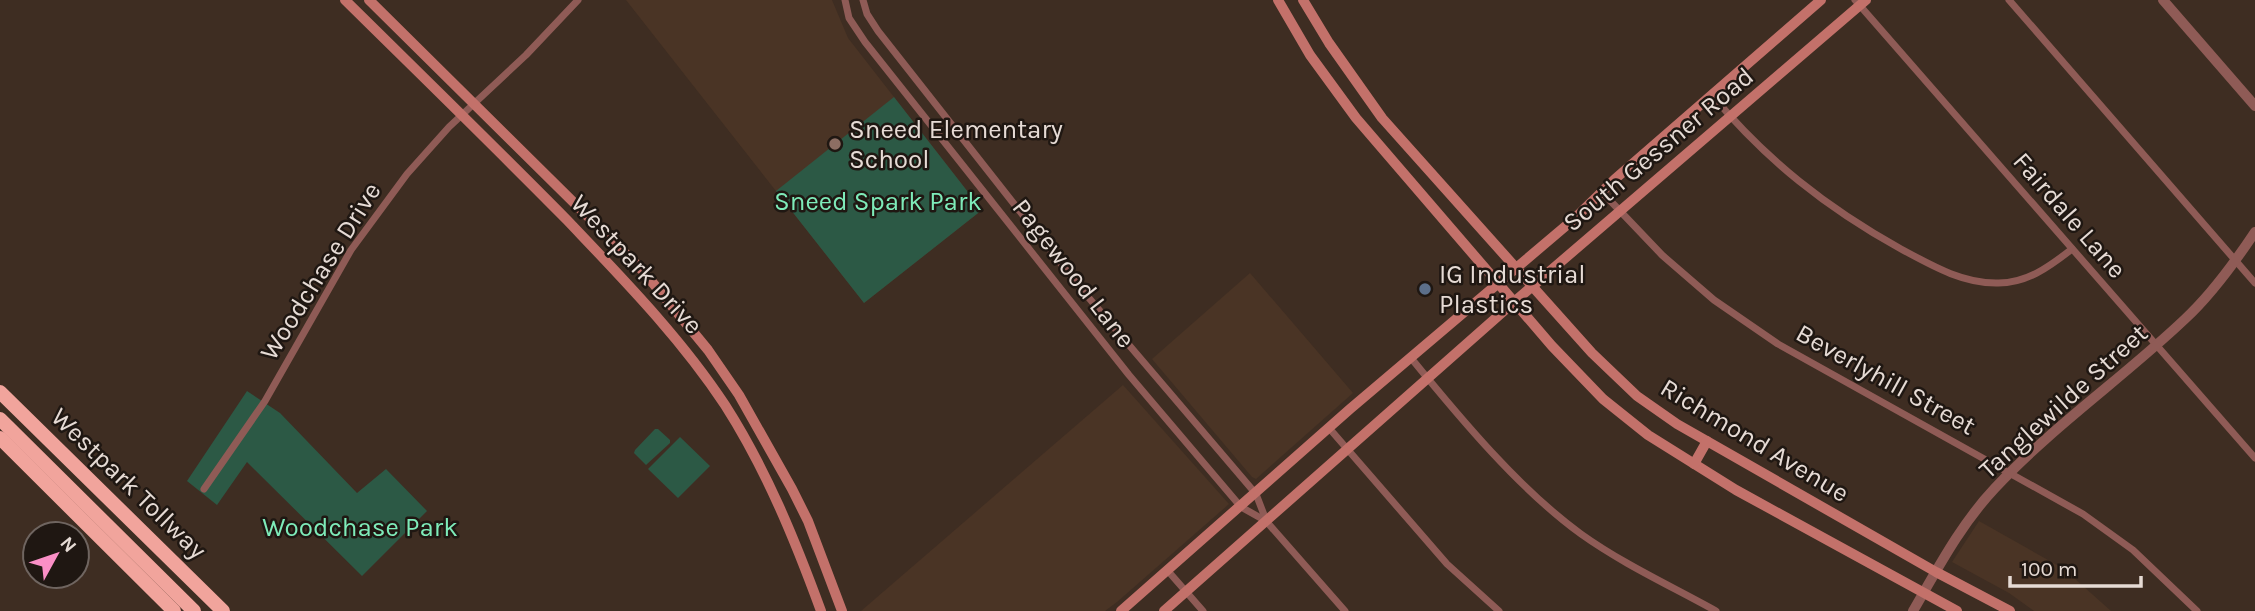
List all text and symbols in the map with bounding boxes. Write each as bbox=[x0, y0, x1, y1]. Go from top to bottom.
street label: South Gessner Road bbox=[1557, 61, 1760, 238]
place label: Sneed Elementary School bbox=[849, 114, 1063, 175]
marker: Sneed Elementary School bbox=[827, 136, 843, 152]
street label: Fairdale Lane bbox=[2007, 146, 2133, 285]
street label: Woodchase Drive bbox=[253, 177, 388, 366]
park label: Sneed Spark Park bbox=[774, 186, 982, 217]
street label: Westpark Drive bbox=[564, 188, 709, 341]
street label: Pagewood Lane bbox=[1006, 192, 1142, 354]
place label: IG Industrial Plastics bbox=[1439, 259, 1586, 320]
marker: IG Industrial Plastics bbox=[1417, 281, 1433, 297]
street label: Beverlyhill Street bbox=[1791, 317, 1981, 442]
street label: Tanglewilde Street bbox=[1973, 317, 2154, 485]
street label: Richmond Avenue bbox=[1655, 372, 1855, 509]
street label: Westpark Tollway bbox=[45, 401, 213, 565]
park label: Woodchase Park bbox=[262, 512, 458, 543]
north arrow bbox=[21, 520, 91, 590]
text: N bbox=[55, 532, 81, 557]
scale bar bbox=[2010, 544, 2141, 588]
text: 100 m bbox=[2021, 557, 2078, 581]

